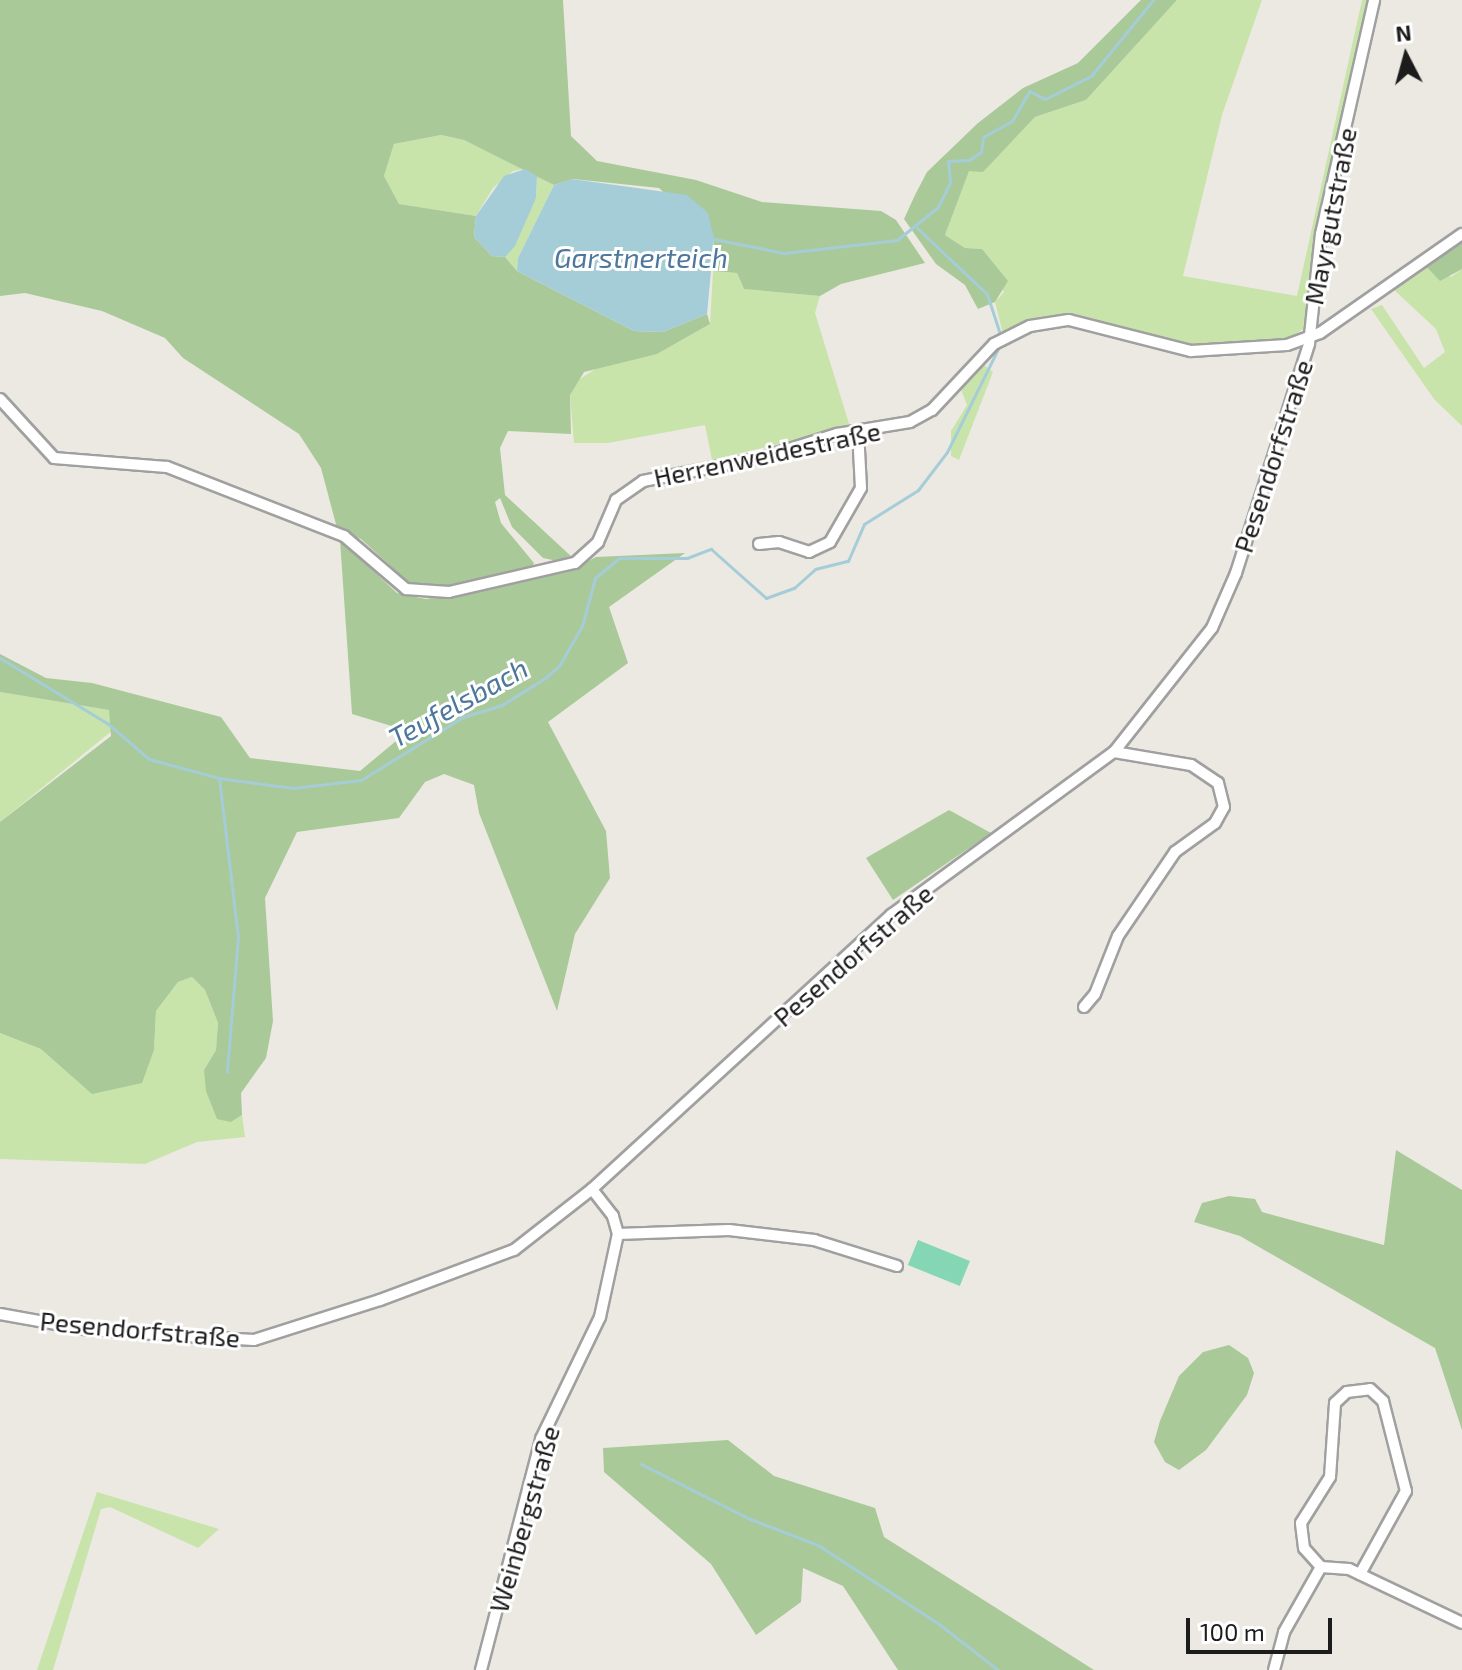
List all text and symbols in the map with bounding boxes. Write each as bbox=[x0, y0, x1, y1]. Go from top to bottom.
north arrow bbox=[1366, 16, 1446, 96]
text: N bbox=[1394, 18, 1413, 46]
street label: Mayrgutstraße bbox=[1298, 125, 1362, 307]
water label: Garstnerteich bbox=[554, 240, 728, 274]
street label: Pesendorfstraße bbox=[1227, 356, 1319, 556]
street label: Herrenweidestraße bbox=[651, 415, 883, 493]
water label: Teufelsbach bbox=[383, 650, 533, 754]
street label: Pesendorfstraße bbox=[767, 877, 939, 1033]
street label: Pesendorfstraße bbox=[39, 1305, 241, 1353]
street label: Weinbergstraße bbox=[482, 1422, 566, 1616]
scale bar bbox=[1190, 1602, 1336, 1652]
text: 100 m bbox=[1200, 1617, 1265, 1646]

